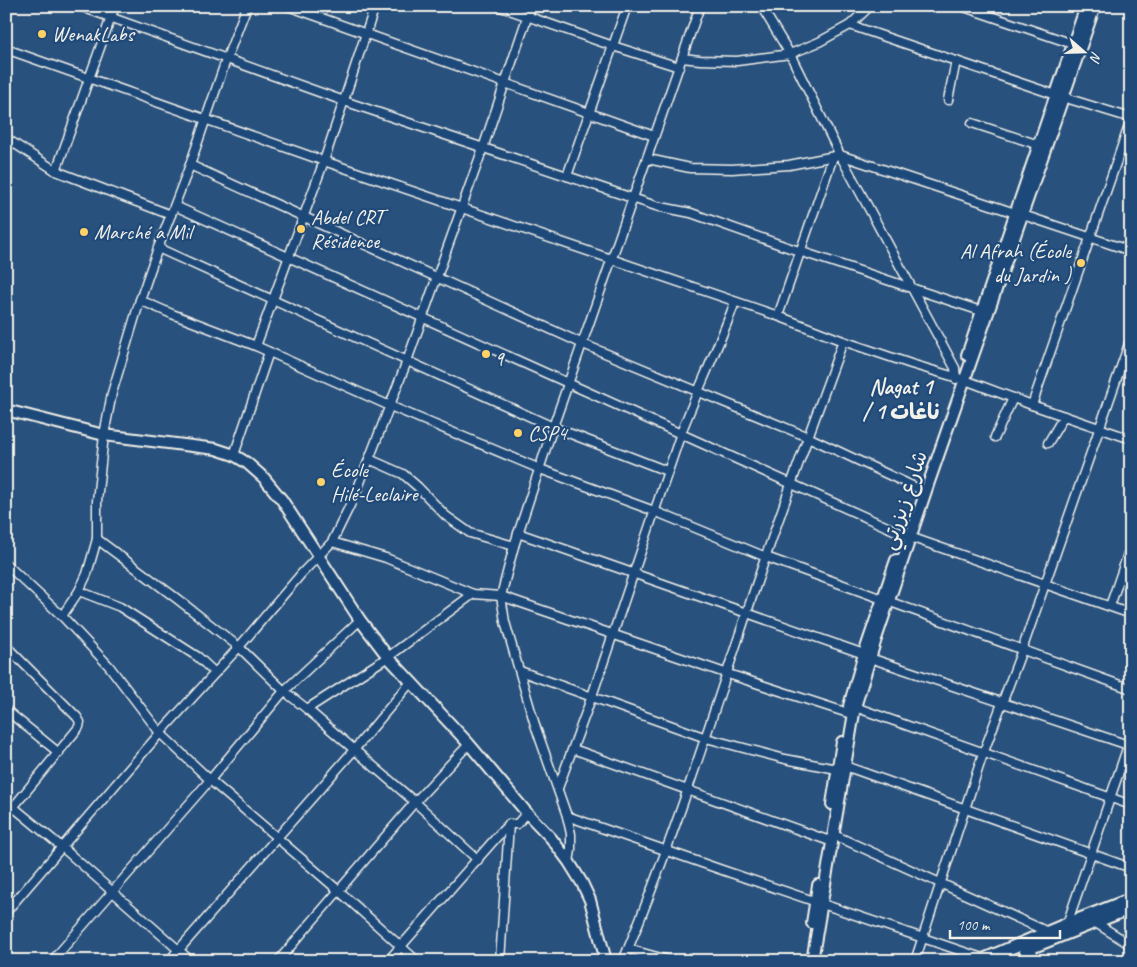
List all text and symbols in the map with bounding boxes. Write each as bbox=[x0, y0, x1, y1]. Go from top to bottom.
place label: WenakLabs bbox=[52, 21, 135, 47]
marker: WenakLabs bbox=[36, 28, 48, 40]
north arrow bbox=[1060, 28, 1110, 78]
text: N bbox=[1085, 49, 1105, 65]
place label: Abdel CRT Résidence bbox=[311, 204, 389, 254]
place label: Marché a Mil bbox=[94, 219, 195, 245]
marker: Abdel CRT Résidence bbox=[295, 223, 307, 235]
marker: Marché a Mil bbox=[78, 226, 90, 238]
place label: Al Afrah (École du Jardin ) bbox=[960, 238, 1072, 288]
marker: Al Afrah (École du Jardin ) bbox=[1075, 257, 1087, 269]
place label: q bbox=[496, 341, 505, 367]
marker: q bbox=[480, 348, 492, 360]
district label: Nagat 1 / ناغات 1 bbox=[862, 373, 940, 426]
place label: CSP4 bbox=[528, 420, 569, 446]
marker: CSP4 bbox=[512, 427, 524, 439]
street label: شارع زيزرتي bbox=[875, 447, 939, 555]
place label: École Hilé-Leclaire bbox=[331, 457, 420, 507]
marker: École Hilé-Leclaire bbox=[315, 476, 327, 488]
scale bar bbox=[950, 907, 1060, 939]
text: 100 m bbox=[957, 916, 991, 935]

